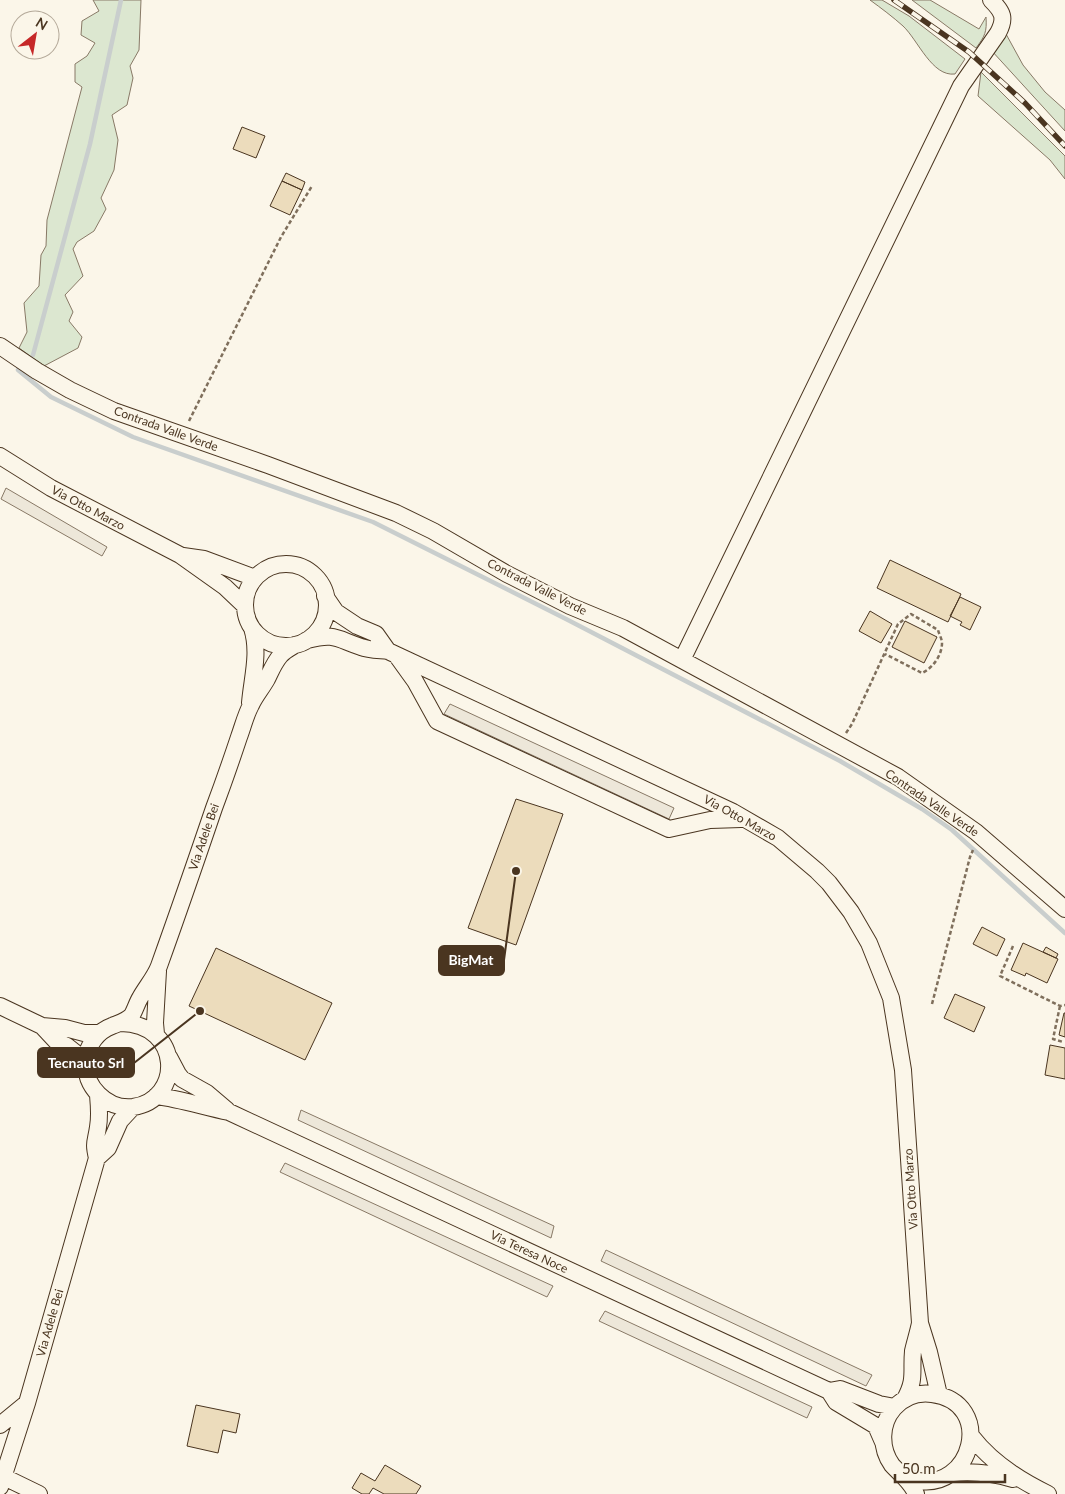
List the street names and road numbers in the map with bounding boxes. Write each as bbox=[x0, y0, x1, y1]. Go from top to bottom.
street label: Contrada Valle Verde bbox=[112, 403, 220, 454]
street label: Via Otto Marzo bbox=[49, 482, 128, 533]
street label: Contrada Valle Verde bbox=[485, 555, 590, 618]
street label: Contrada Valle Verde bbox=[883, 766, 982, 839]
street label: Via Otto Marzo bbox=[701, 791, 780, 844]
street label: Via Adele Bei bbox=[185, 801, 222, 872]
street label: Via Otto Marzo bbox=[900, 1148, 921, 1230]
street label: Via Teresa Noce bbox=[488, 1227, 570, 1276]
street label: Via Adele Bei bbox=[33, 1287, 66, 1358]

